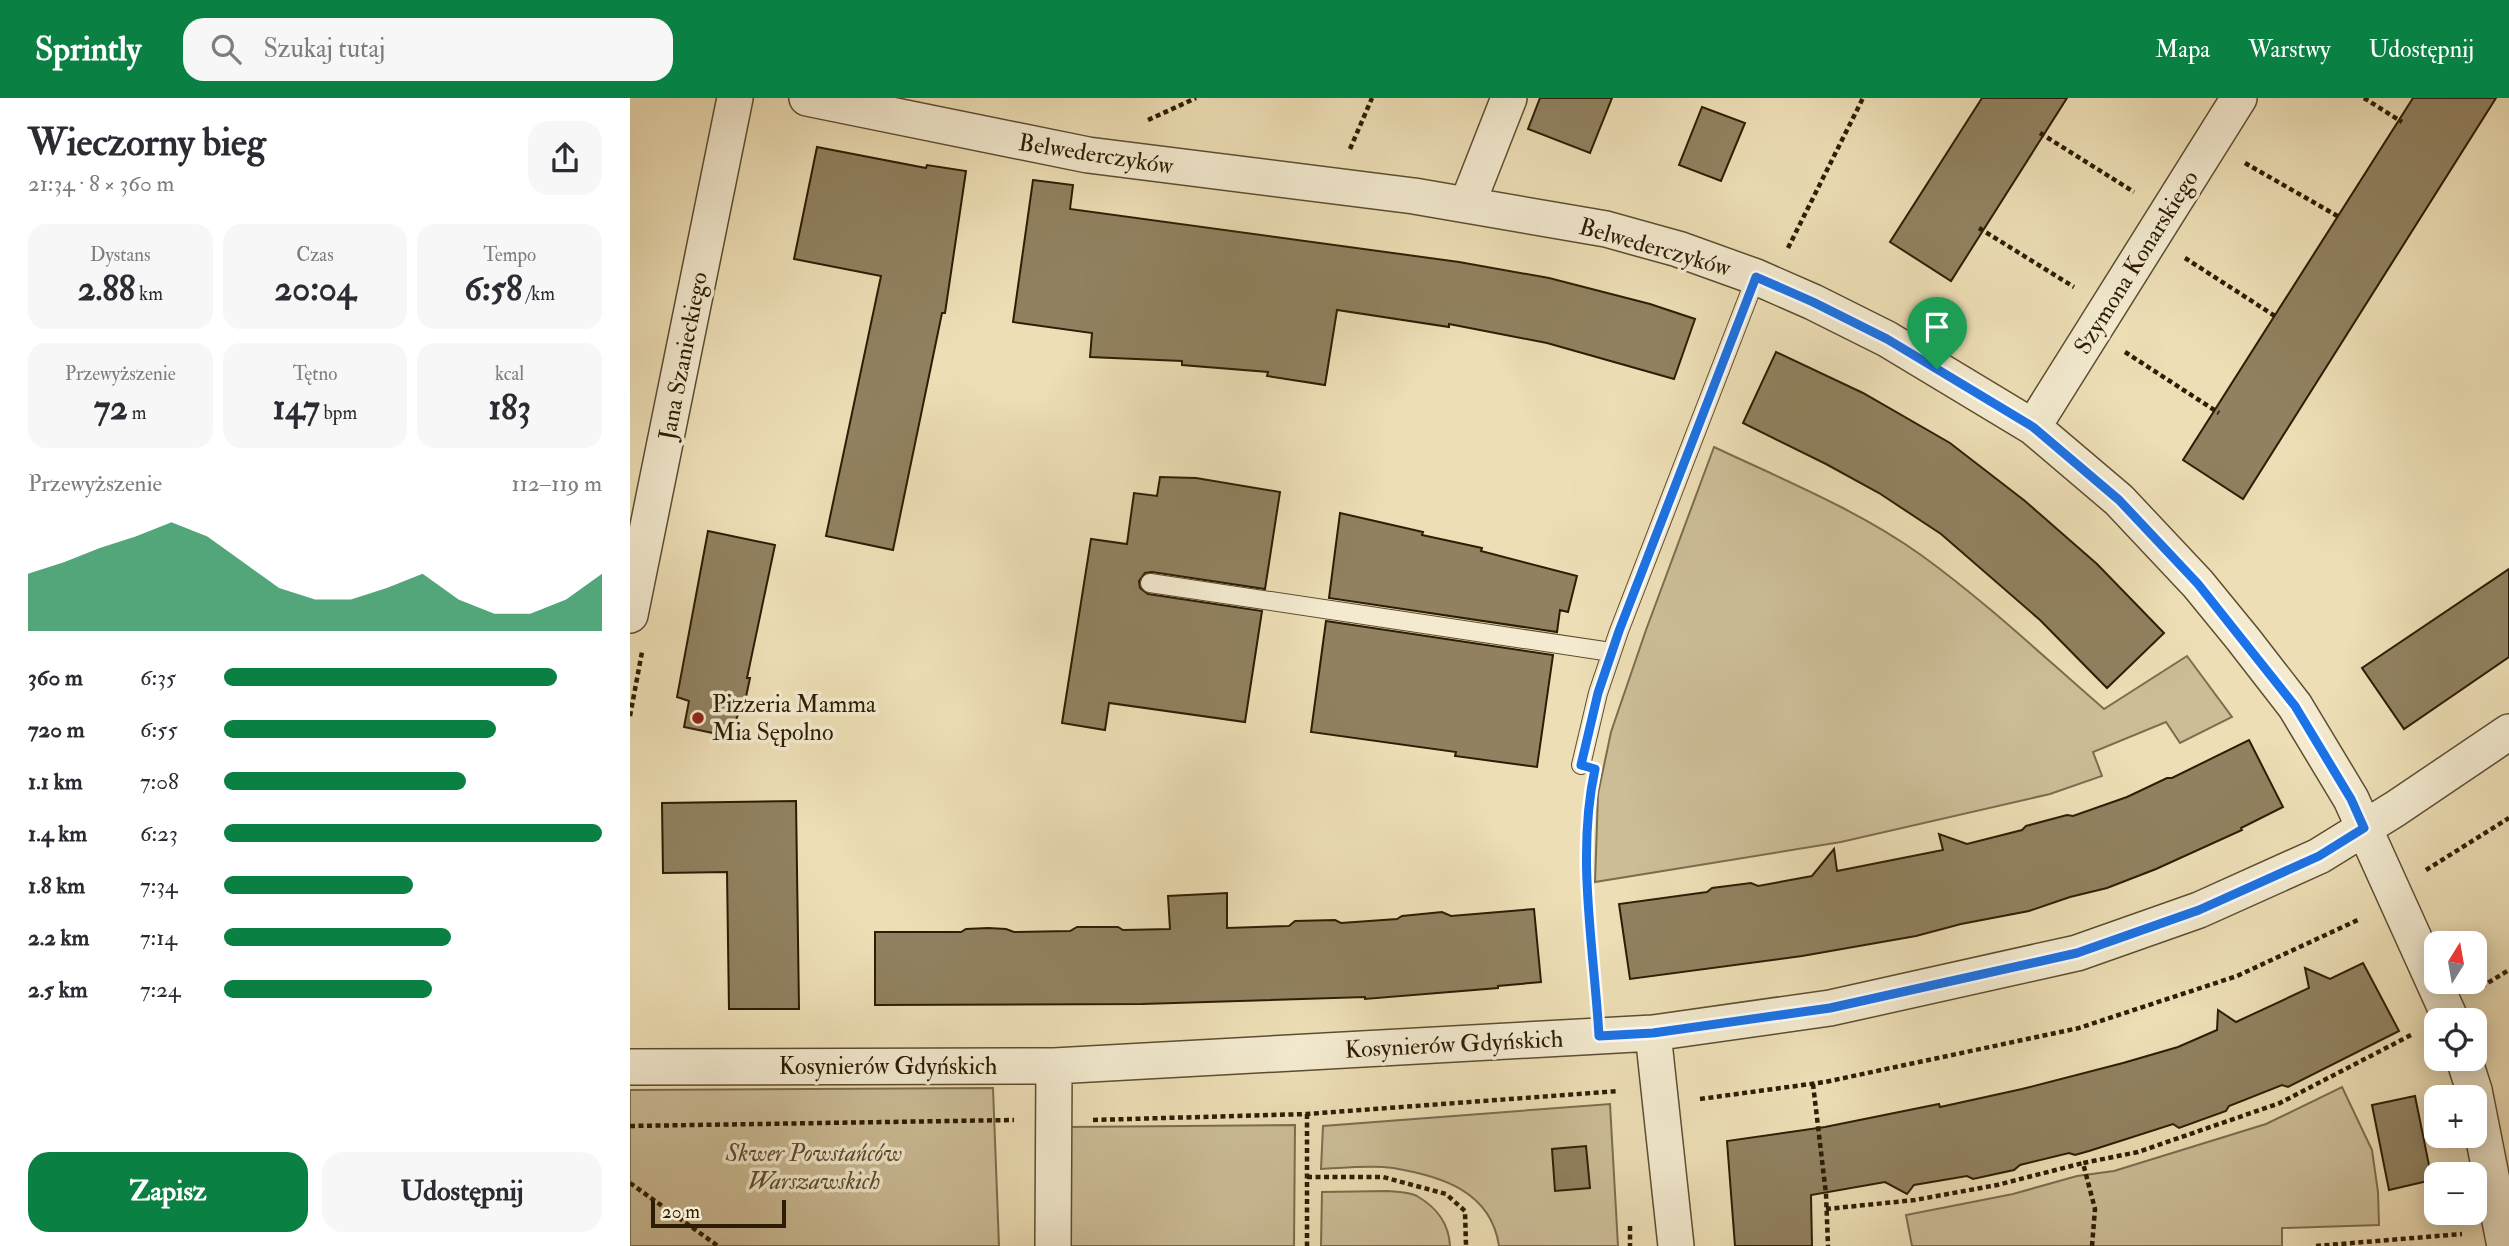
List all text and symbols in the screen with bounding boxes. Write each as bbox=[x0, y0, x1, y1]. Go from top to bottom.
search box bbox=[183, 18, 673, 81]
text: Sprintly bbox=[35, 29, 141, 70]
icon: search bbox=[207, 30, 245, 68]
text: Szukaj tutaj bbox=[263, 33, 385, 65]
text: Mapa bbox=[2155, 34, 2210, 65]
text: Warstwy bbox=[2248, 34, 2331, 65]
text: Udostępnij bbox=[2369, 34, 2474, 65]
text: Wieczorny bieg bbox=[28, 119, 266, 167]
button: share bbox=[528, 121, 602, 195]
street label: Belwederczyków bbox=[1016, 127, 1177, 182]
street label: Szymona Konarskiego bbox=[2067, 164, 2206, 360]
text: 21:34 · 8 × 360 m bbox=[28, 169, 174, 198]
street label: Belwederczyków bbox=[1576, 211, 1735, 284]
text: Dystans bbox=[90, 243, 151, 267]
text: Czas bbox=[296, 243, 334, 267]
text: Tempo bbox=[483, 243, 536, 267]
text: 2.88 bbox=[78, 267, 135, 311]
text: 20:04 bbox=[274, 267, 356, 311]
text: 6:58 bbox=[464, 267, 522, 311]
street label: Jana Szanieckiego bbox=[652, 269, 715, 444]
text: km bbox=[135, 282, 163, 306]
text: /km bbox=[522, 282, 555, 306]
pin bbox=[1907, 297, 1967, 369]
icon: arrive bbox=[1918, 308, 1956, 346]
text: Przewyższenie bbox=[65, 362, 176, 386]
text: Tętno bbox=[293, 362, 337, 386]
text: kcal bbox=[495, 362, 524, 386]
text: 72 bbox=[94, 386, 128, 430]
text: 147 bbox=[273, 386, 319, 430]
text: 183 bbox=[488, 386, 531, 430]
text: m bbox=[128, 401, 147, 425]
text: bpm bbox=[319, 401, 357, 425]
text: Przewyższenie bbox=[28, 469, 162, 498]
text: 112–119 m bbox=[511, 469, 602, 498]
text: 360 m bbox=[28, 663, 83, 692]
text: 6:35 bbox=[140, 663, 176, 692]
place label: Pizzeria Mamma Mia Sępolno bbox=[712, 689, 877, 748]
marker: Pizzeria Mamma Mia Sępolno bbox=[690, 710, 706, 726]
text: 720 m bbox=[28, 715, 85, 744]
text: 6:55 bbox=[140, 715, 178, 744]
text: 1.1 km bbox=[28, 767, 83, 796]
text: 7:08 bbox=[140, 767, 179, 796]
text: 1.4 km bbox=[28, 819, 87, 848]
text: 6:23 bbox=[140, 819, 178, 848]
text: 1.8 km bbox=[28, 871, 85, 900]
text: 7:34 bbox=[140, 871, 177, 900]
text: 2.2 km bbox=[28, 923, 89, 952]
text: 7:14 bbox=[140, 923, 177, 952]
north arrow bbox=[2424, 931, 2487, 994]
map controls bbox=[2424, 931, 2487, 1225]
text: 2.5 km bbox=[28, 975, 88, 1004]
text: 7:24 bbox=[140, 975, 180, 1004]
button: locate bbox=[2424, 1008, 2487, 1071]
street label: Kosynierów Gdyńskich bbox=[1344, 1023, 1564, 1066]
street label: Kosynierów Gdyńskich bbox=[779, 1051, 998, 1082]
button: + bbox=[2424, 1085, 2487, 1148]
park label: Skwer Powstańców Warszawskich bbox=[725, 1138, 902, 1197]
button: Zapisz bbox=[28, 1152, 308, 1232]
button: Udostępnij bbox=[322, 1152, 602, 1232]
button: − bbox=[2424, 1162, 2487, 1225]
scale bar bbox=[651, 1197, 786, 1229]
text: 20 m bbox=[662, 1200, 700, 1224]

